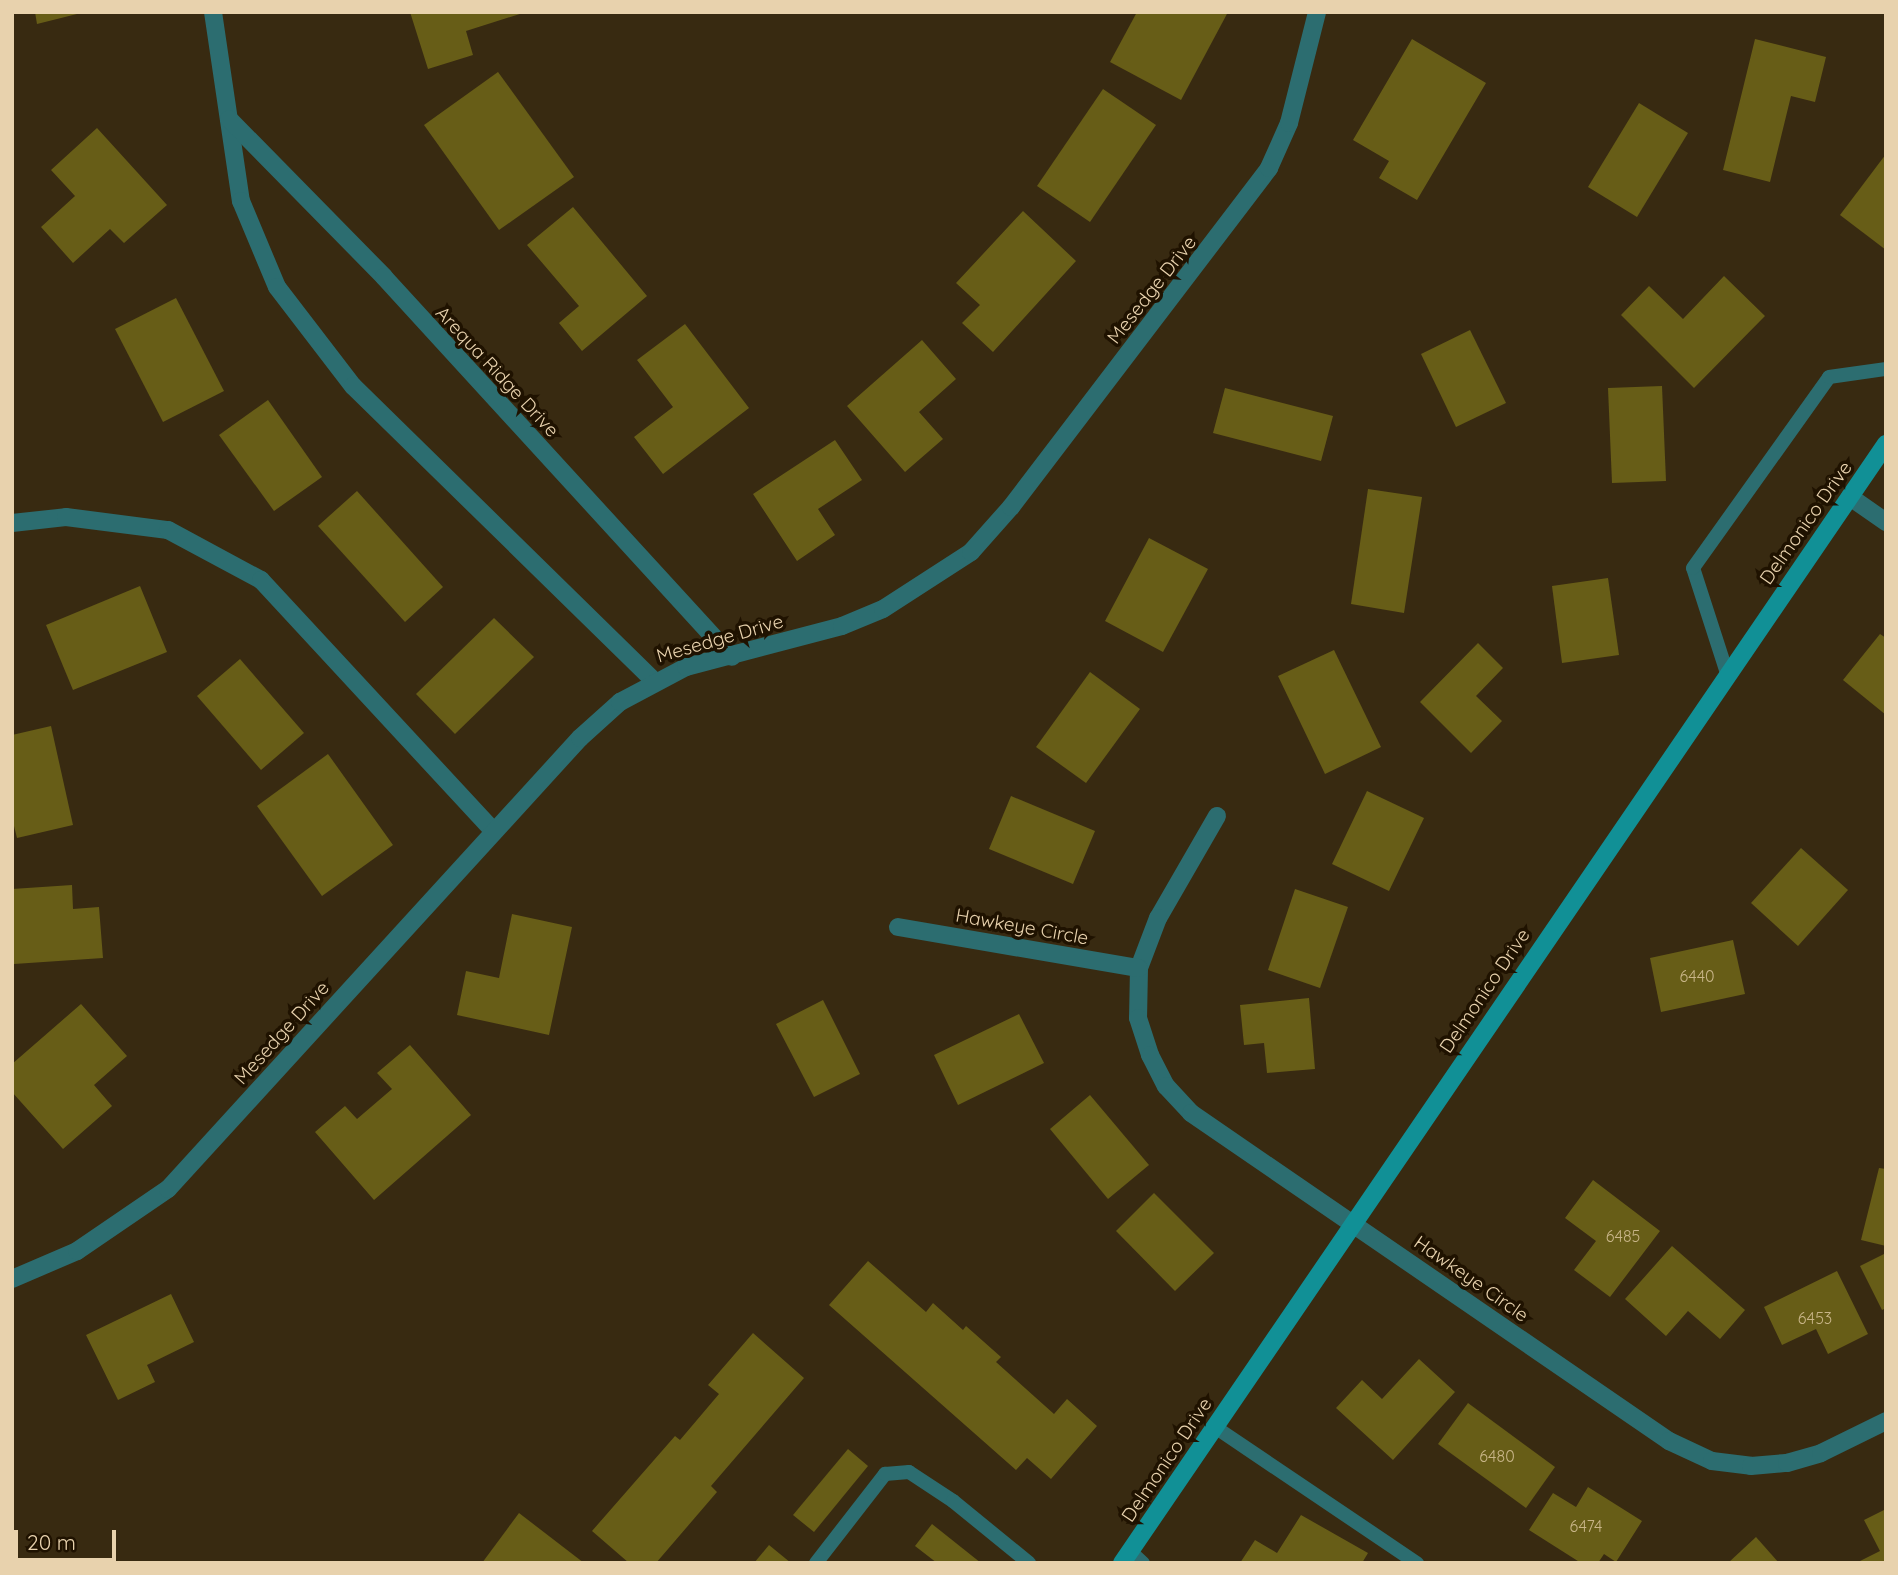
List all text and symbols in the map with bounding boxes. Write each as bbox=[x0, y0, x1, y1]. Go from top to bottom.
street label: Mesedge Drive bbox=[1103, 231, 1201, 349]
street label: Arequa Ridge Drive bbox=[431, 302, 563, 442]
street label: Delmonico Drive bbox=[1755, 457, 1857, 589]
street label: Mesedge Drive bbox=[654, 610, 786, 668]
street label: Hawkeye Circle bbox=[954, 904, 1090, 950]
street label: Delmonico Drive bbox=[1435, 925, 1535, 1057]
house number: 6440 bbox=[1679, 966, 1715, 986]
street label: Mesedge Drive bbox=[230, 977, 334, 1089]
house number: 6485 bbox=[1606, 1226, 1640, 1246]
street label: Hawkeye Circle bbox=[1409, 1231, 1533, 1327]
house number: 6453 bbox=[1798, 1308, 1832, 1328]
street label: Delmonico Drive bbox=[1117, 1394, 1217, 1526]
house number: 6480 bbox=[1479, 1446, 1515, 1466]
scale bar bbox=[18, 1516, 119, 1560]
house number: 6474 bbox=[1570, 1516, 1602, 1536]
text: 20 m bbox=[27, 1529, 76, 1555]

